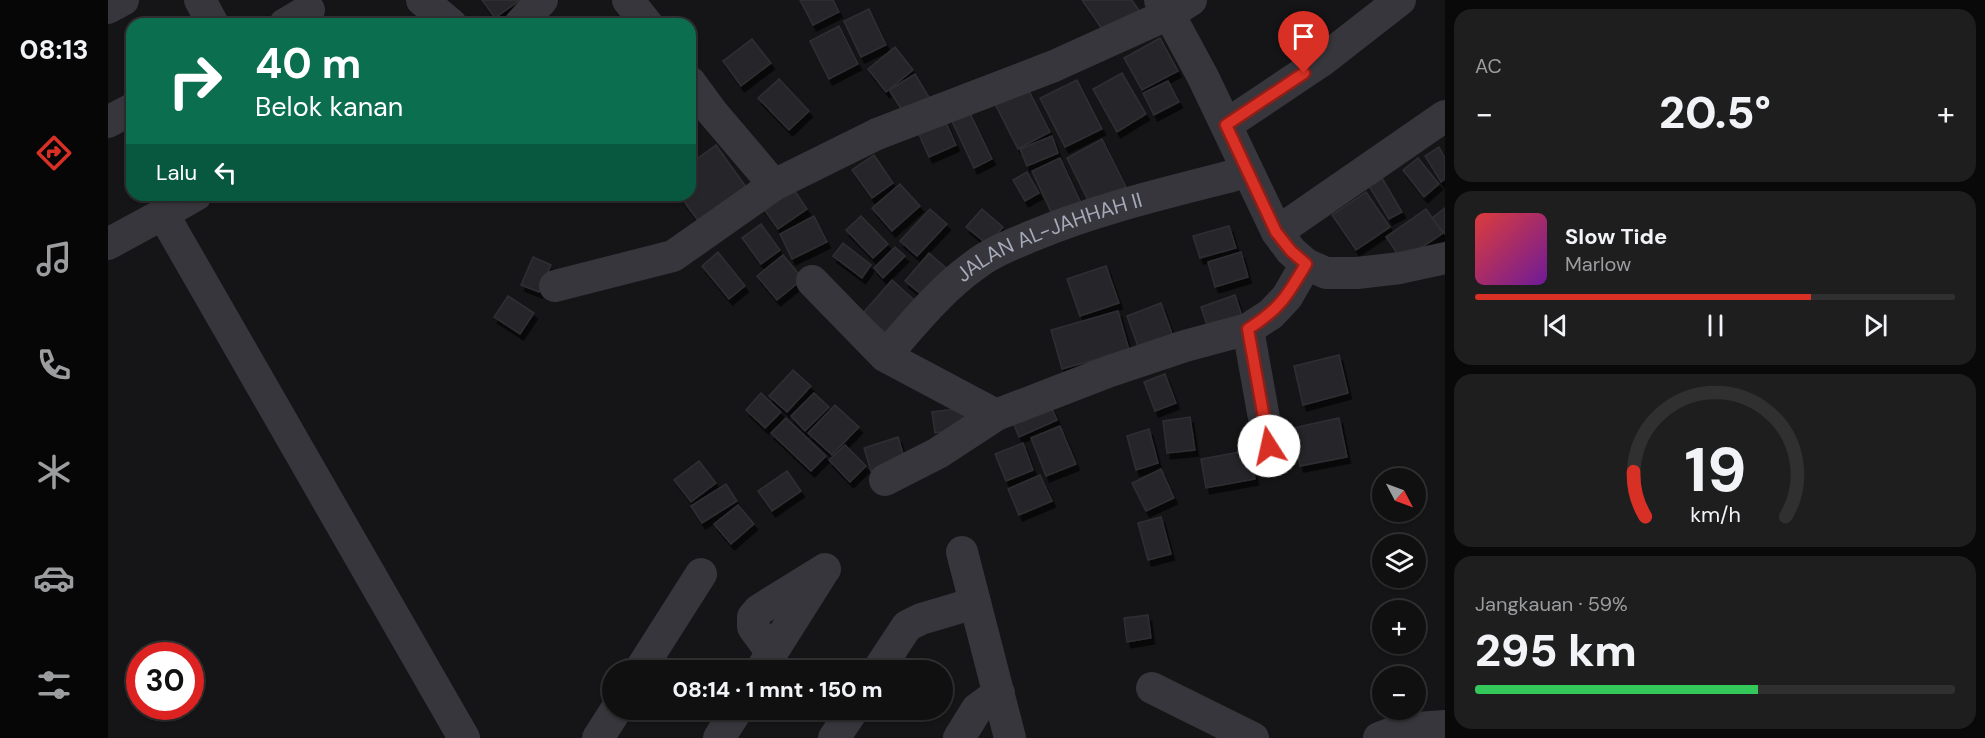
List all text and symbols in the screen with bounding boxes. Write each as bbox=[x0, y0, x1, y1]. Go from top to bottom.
pin bbox=[1278, 11, 1329, 73]
icon: arrive bbox=[1287, 20, 1320, 53]
text: 08:13 bbox=[19, 32, 89, 67]
text: 40 m bbox=[255, 36, 361, 91]
icon: right bbox=[156, 42, 234, 120]
text: AC bbox=[1475, 53, 1502, 79]
text: 20.5° bbox=[1659, 83, 1771, 142]
text: Belok kanan bbox=[255, 89, 403, 124]
text: − bbox=[1475, 92, 1493, 135]
text: + bbox=[1937, 92, 1955, 135]
icon: directions bbox=[33, 132, 75, 174]
icon: left bbox=[209, 156, 242, 189]
text: Lalu bbox=[156, 158, 197, 187]
street label: JALAN AL-JAHHAH II bbox=[950, 186, 1145, 288]
text: Slow Tide bbox=[1565, 222, 1667, 251]
icon: music bbox=[33, 238, 75, 280]
text: Marlow bbox=[1565, 251, 1631, 277]
icon: previous bbox=[1539, 309, 1572, 342]
icon: pause bbox=[1699, 309, 1732, 342]
icon: next bbox=[1859, 309, 1892, 342]
icon: phone bbox=[33, 344, 75, 386]
position arrow bbox=[1237, 414, 1301, 478]
text: 19 bbox=[1684, 429, 1746, 510]
icon: climate bbox=[33, 451, 75, 493]
north arrow bbox=[1372, 468, 1426, 522]
map controls bbox=[1372, 468, 1426, 720]
text: km/h bbox=[1690, 502, 1740, 530]
button: layers bbox=[1372, 534, 1426, 588]
icon: car bbox=[33, 557, 75, 599]
text: Jangkauan · 59% bbox=[1475, 591, 1628, 617]
button: + bbox=[1372, 600, 1426, 654]
text: 295 km bbox=[1475, 621, 1637, 680]
speed limit sign: 30 bbox=[126, 642, 204, 720]
icon: filters bbox=[33, 664, 75, 706]
button: − bbox=[1372, 666, 1426, 720]
text: 08:14 · 1 mnt · 150 m bbox=[672, 675, 883, 704]

